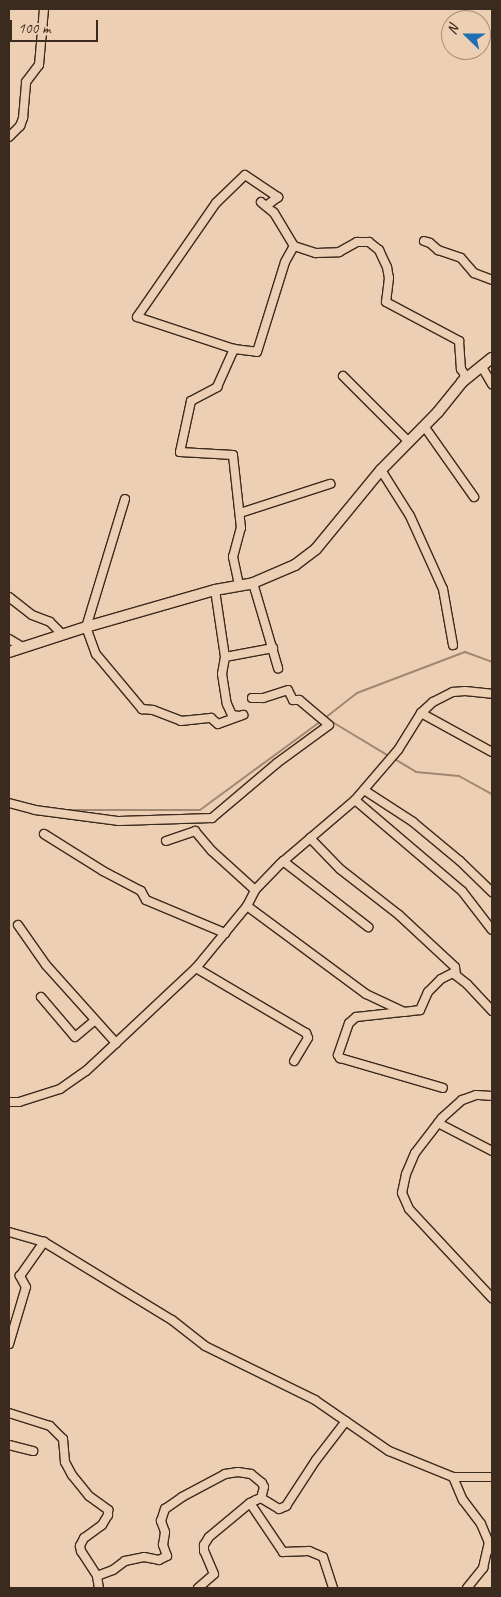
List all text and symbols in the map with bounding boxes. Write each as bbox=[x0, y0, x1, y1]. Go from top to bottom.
scale bar bbox=[12, 10, 100, 42]
north arrow bbox=[441, 10, 491, 60]
text: 100 m bbox=[18, 19, 50, 38]
text: N bbox=[443, 22, 462, 37]

